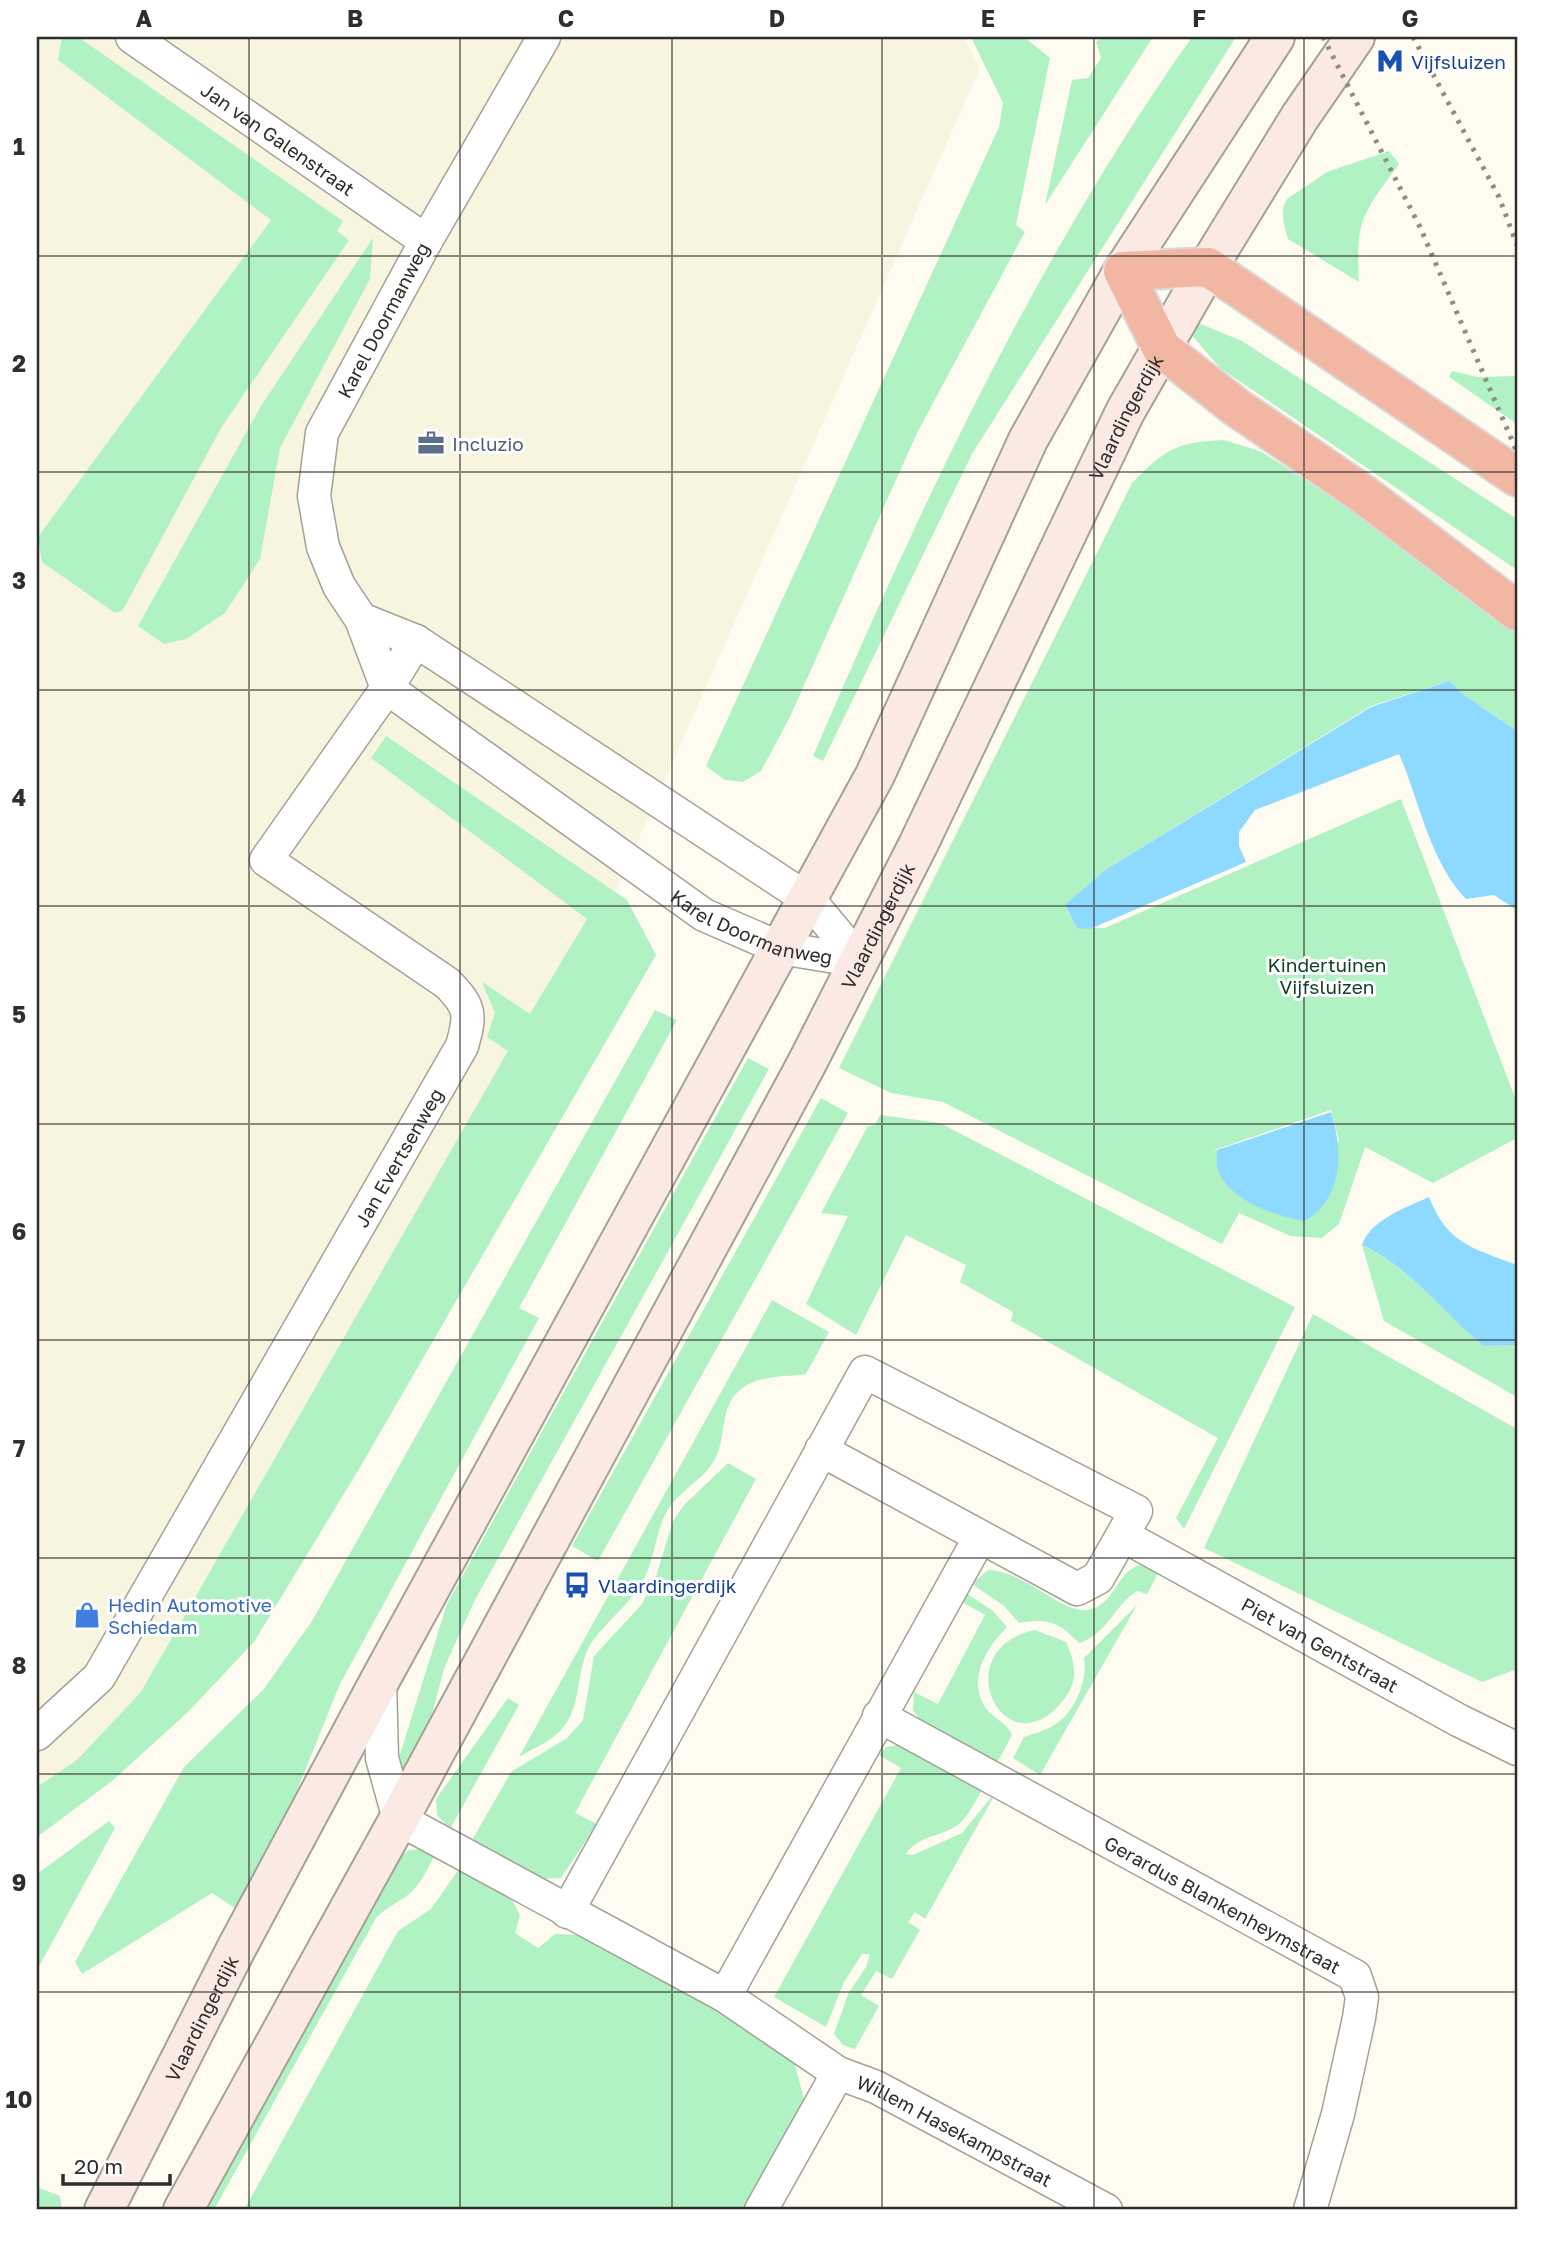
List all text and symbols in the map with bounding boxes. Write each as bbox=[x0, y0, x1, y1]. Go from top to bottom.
text: A bbox=[136, 4, 153, 32]
text: B bbox=[347, 4, 363, 32]
text: C bbox=[558, 4, 574, 32]
text: D bbox=[769, 4, 785, 32]
text: E bbox=[981, 4, 995, 32]
text: F bbox=[1192, 4, 1206, 32]
text: G bbox=[1402, 4, 1418, 32]
metro station icon: Vijfsluizen bbox=[1375, 46, 1405, 76]
place label: Vijfsluizen bbox=[1411, 50, 1506, 73]
street label: Jan van Galenstraat bbox=[197, 77, 359, 200]
text: 1 bbox=[13, 132, 25, 160]
street label: Karel Doormanweg bbox=[332, 238, 434, 402]
text: 2 bbox=[12, 349, 26, 377]
street label: Vlaardingerdijk bbox=[1083, 350, 1167, 483]
office icon: Incluzio bbox=[416, 428, 446, 458]
place label: Incluzio bbox=[452, 432, 524, 455]
text: 3 bbox=[12, 566, 26, 594]
text: 4 bbox=[12, 783, 26, 811]
street label: Vlaardingerdijk bbox=[835, 858, 919, 993]
street label: Karel Doormanweg bbox=[667, 884, 834, 968]
park label: Kindertuinen Vijfsluizen bbox=[1268, 953, 1386, 998]
text: 5 bbox=[12, 1000, 26, 1028]
street label: Jan Evertsenweg bbox=[349, 1084, 447, 1231]
text: 6 bbox=[12, 1217, 26, 1245]
text: 7 bbox=[13, 1434, 25, 1462]
bus stop icon: Vlaardingerdijk bbox=[562, 1570, 592, 1600]
place label: Vlaardingerdijk bbox=[598, 1574, 737, 1597]
street label: Piet van Gentstraat bbox=[1238, 1592, 1403, 1697]
place label: Hedin Automotive Schiedam bbox=[108, 1593, 272, 1638]
shop icon: Hedin Automotive Schiedam bbox=[72, 1600, 102, 1630]
text: 8 bbox=[12, 1651, 26, 1679]
street label: Gerardus Blankenheymstraat bbox=[1101, 1830, 1345, 1978]
text: 9 bbox=[12, 1868, 26, 1896]
street label: Vlaardingerdijk bbox=[159, 1951, 243, 2085]
street label: Willem Hasekampstraat bbox=[854, 2069, 1056, 2191]
text: 10 bbox=[6, 2085, 32, 2113]
scale bar bbox=[63, 2142, 170, 2186]
text: 20 m bbox=[74, 2153, 123, 2179]

